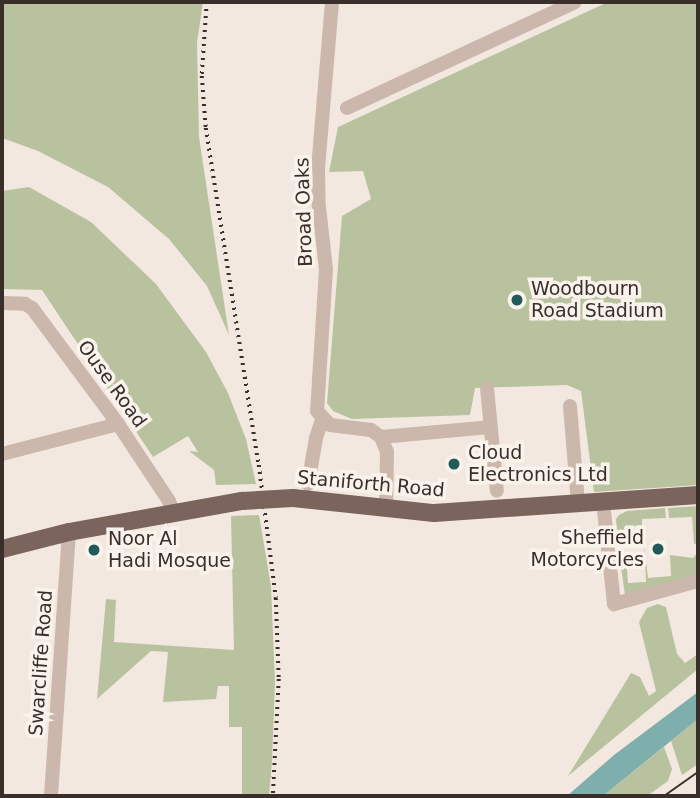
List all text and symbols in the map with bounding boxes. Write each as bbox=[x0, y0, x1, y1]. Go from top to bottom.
street label: Broad Oaks bbox=[291, 157, 317, 267]
place label: Woodbourn Road Stadium bbox=[531, 278, 664, 322]
marker: Woodbourn Road Stadium bbox=[509, 292, 525, 308]
street label: Ouse Road bbox=[73, 336, 151, 432]
place label: Cloud Electronics Ltd bbox=[468, 442, 608, 486]
marker: Cloud Electronics Ltd bbox=[446, 456, 462, 472]
street label: Staniforth Road bbox=[296, 466, 446, 502]
place label: Sheffield Motorcycles bbox=[531, 527, 644, 571]
place label: Noor Al Hadi Mosque bbox=[108, 528, 231, 572]
marker: Sheffield Motorcycles bbox=[650, 541, 666, 557]
marker: Noor Al Hadi Mosque bbox=[86, 542, 102, 558]
street label: Swarcliffe Road bbox=[25, 589, 57, 737]

